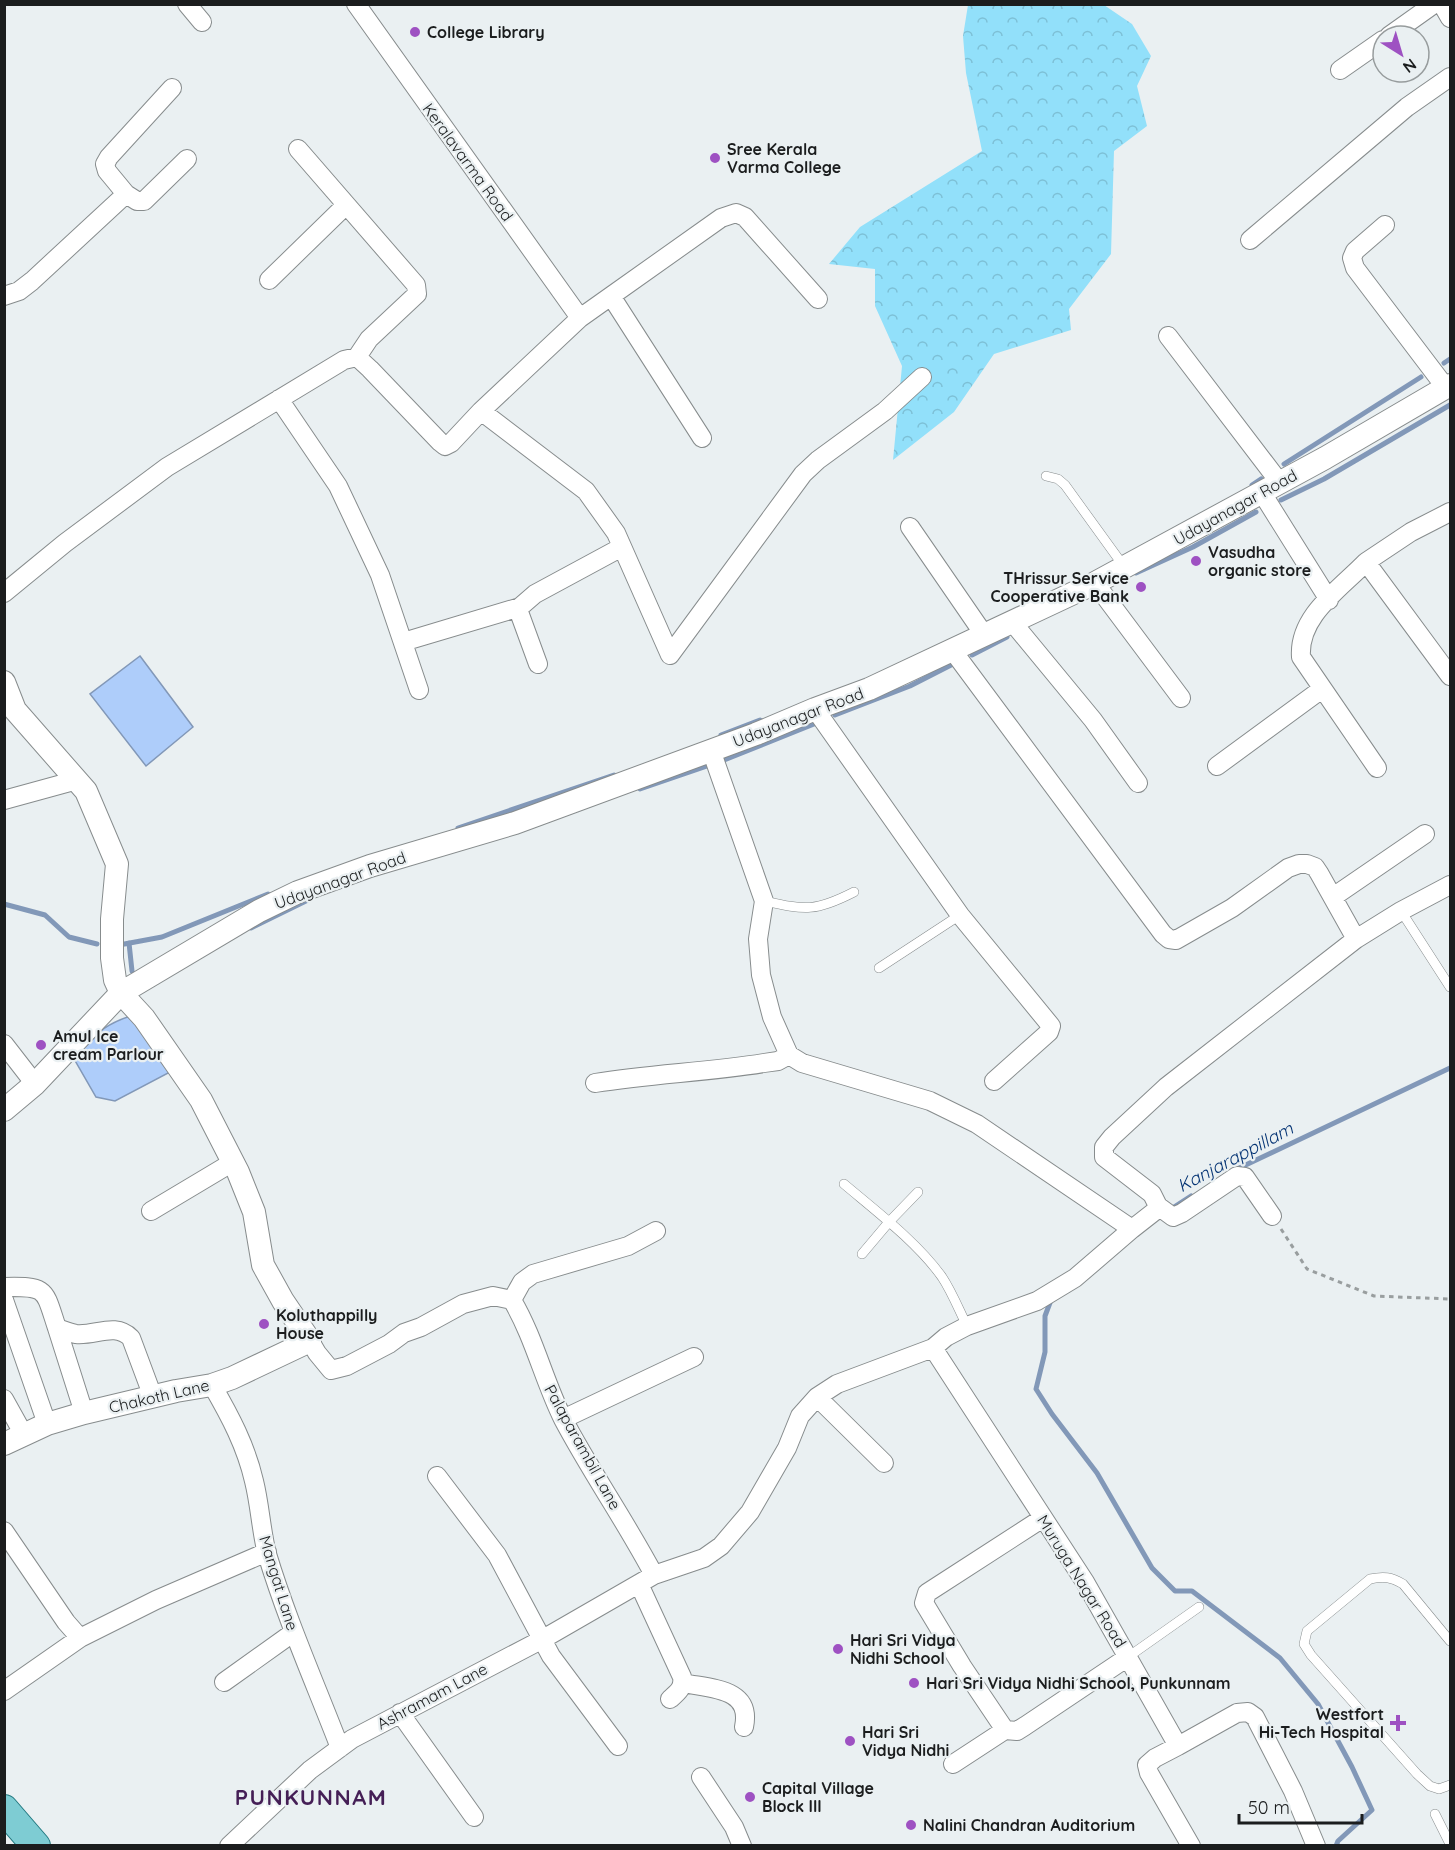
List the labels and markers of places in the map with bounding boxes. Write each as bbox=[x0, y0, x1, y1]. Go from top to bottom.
place label: College Library bbox=[427, 22, 545, 42]
marker: College Library bbox=[408, 25, 422, 39]
place label: Sree Kerala Varma College bbox=[727, 139, 841, 177]
marker: Sree Kerala Varma College bbox=[708, 151, 722, 165]
place label: Vasudha organic store bbox=[1208, 542, 1311, 580]
marker: Vasudha organic store bbox=[1189, 554, 1203, 568]
place label: THrissur Service Cooperative Bank bbox=[990, 568, 1129, 606]
marker: THrissur Service Cooperative Bank bbox=[1134, 580, 1148, 594]
place label: Amul Ice cream Parlour bbox=[53, 1026, 164, 1064]
marker: Amul Ice cream Parlour bbox=[34, 1038, 48, 1052]
place label: Koluthappilly House bbox=[276, 1305, 377, 1343]
marker: Koluthappilly House bbox=[257, 1317, 271, 1331]
place label: Hari Sri Vidya Nidhi School bbox=[850, 1630, 956, 1668]
marker: Hari Sri Vidya Nidhi School bbox=[831, 1642, 845, 1656]
place label: Hari Sri Vidya Nidhi School, Punkunnam bbox=[926, 1673, 1231, 1693]
marker: Hari Sri Vidya Nidhi School, Punkunnam bbox=[907, 1676, 921, 1690]
place label: Westfort Hi-Tech Hospital bbox=[1259, 1704, 1384, 1742]
marker: Westfort Hi-Tech Hospital bbox=[1389, 1714, 1407, 1732]
place label: Hari Sri Vidya Nidhi bbox=[862, 1722, 949, 1760]
marker: Hari Sri Vidya Nidhi bbox=[843, 1734, 857, 1748]
place label: Capital Village Block III bbox=[762, 1778, 874, 1816]
marker: Capital Village Block III bbox=[743, 1790, 757, 1804]
place label: Nalini Chandran Auditorium bbox=[923, 1815, 1135, 1835]
marker: Nalini Chandran Auditorium bbox=[904, 1818, 918, 1832]

